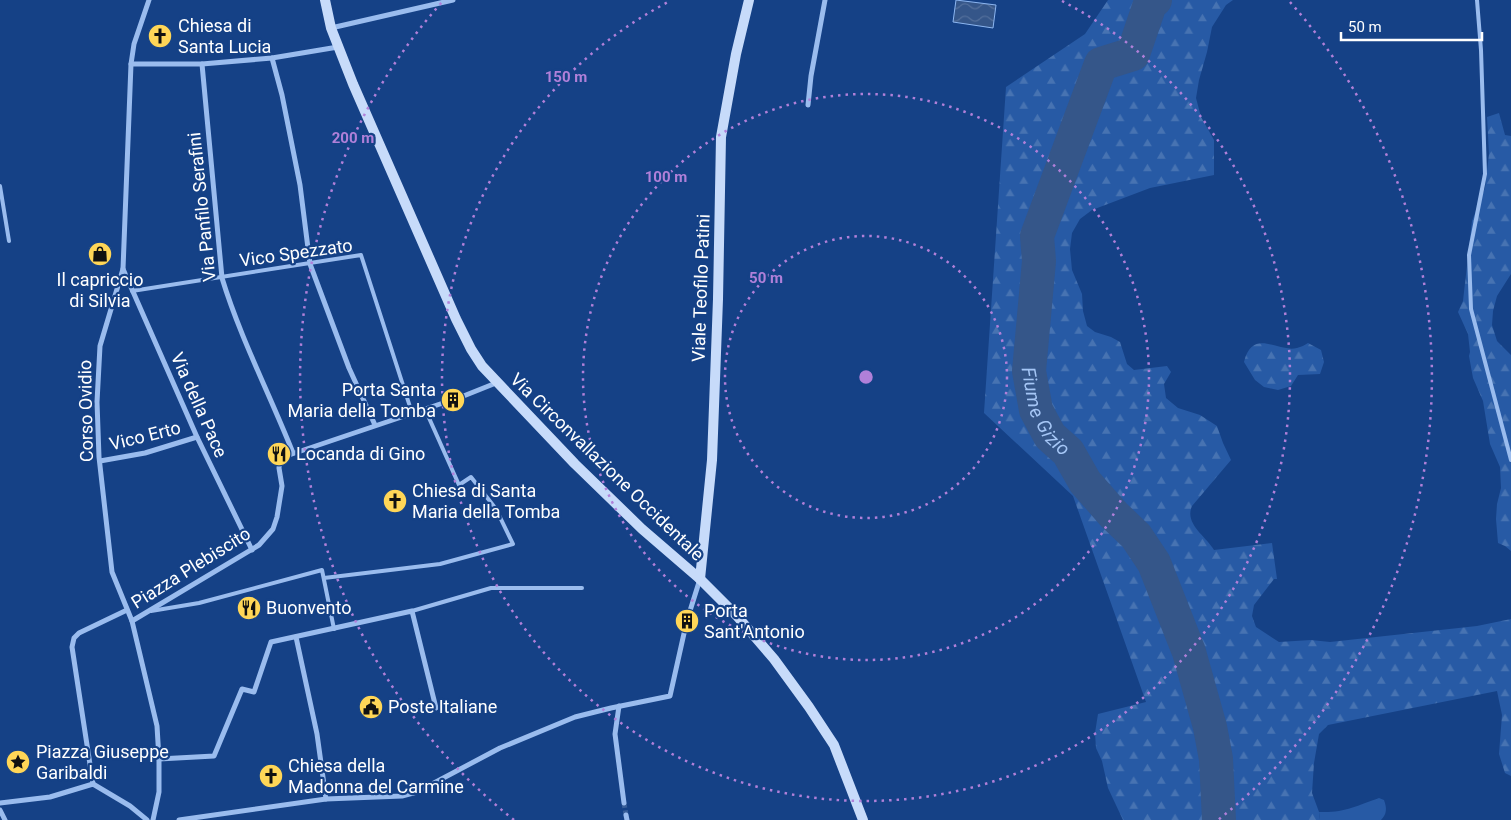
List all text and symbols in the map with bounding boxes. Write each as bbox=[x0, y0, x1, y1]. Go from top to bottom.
scale bar bbox=[1341, 10, 1482, 42]
place label: Chiesa di Santa Lucia bbox=[178, 15, 271, 57]
text: 50 m bbox=[1348, 18, 1382, 36]
church icon: Chiesa di Santa Lucia bbox=[147, 23, 173, 49]
text: 150 m bbox=[545, 68, 587, 86]
text: 200 m bbox=[332, 129, 374, 147]
street label: Via Panfilo Serafini bbox=[183, 131, 220, 283]
text: 100 m bbox=[645, 168, 687, 186]
street label: Viale Teofilo Patini bbox=[687, 214, 714, 362]
street label: Vico Spezzato bbox=[238, 234, 354, 271]
shop icon: Il capriccio di Silvia bbox=[87, 241, 113, 267]
place label: Il capriccio di Silvia bbox=[56, 269, 144, 311]
text: 50 m bbox=[749, 269, 783, 287]
street label: Via della Pace bbox=[167, 349, 232, 461]
street label: Corso Ovidio bbox=[74, 360, 97, 462]
water label: Fiume Gizio bbox=[1016, 365, 1075, 461]
street label: Via Circonvallazione Occidentale bbox=[506, 368, 709, 565]
centre of rings bbox=[857, 368, 875, 386]
place label: Porta Santa Maria della Tomba bbox=[288, 379, 436, 421]
building icon: Porta Santa Maria della Tomba bbox=[440, 387, 466, 413]
street label: Vico Erto bbox=[107, 417, 183, 455]
restaurant icon: Locanda di Gino bbox=[266, 441, 292, 467]
place label: Locanda di Gino bbox=[296, 443, 425, 464]
place label: Chiesa di Santa Maria della Tomba bbox=[412, 480, 560, 522]
church icon: Chiesa di Santa Maria della Tomba bbox=[382, 488, 408, 514]
street label: Piazza Plebiscito bbox=[127, 523, 254, 613]
restaurant icon: Buonvento bbox=[236, 595, 262, 621]
place label: Buonvento bbox=[266, 597, 351, 618]
place label: Porta Sant'Antonio bbox=[704, 600, 805, 642]
building icon: Porta Sant'Antonio bbox=[674, 608, 700, 634]
public building icon: Poste Italiane bbox=[358, 694, 384, 720]
place label: Poste Italiane bbox=[388, 696, 497, 717]
place label: Piazza Giuseppe Garibaldi bbox=[36, 741, 169, 783]
place icon: Piazza Giuseppe Garibaldi bbox=[5, 749, 31, 775]
place label: Chiesa della Madonna del Carmine bbox=[288, 755, 464, 797]
church icon: Chiesa della Madonna del Carmine bbox=[258, 763, 284, 789]

